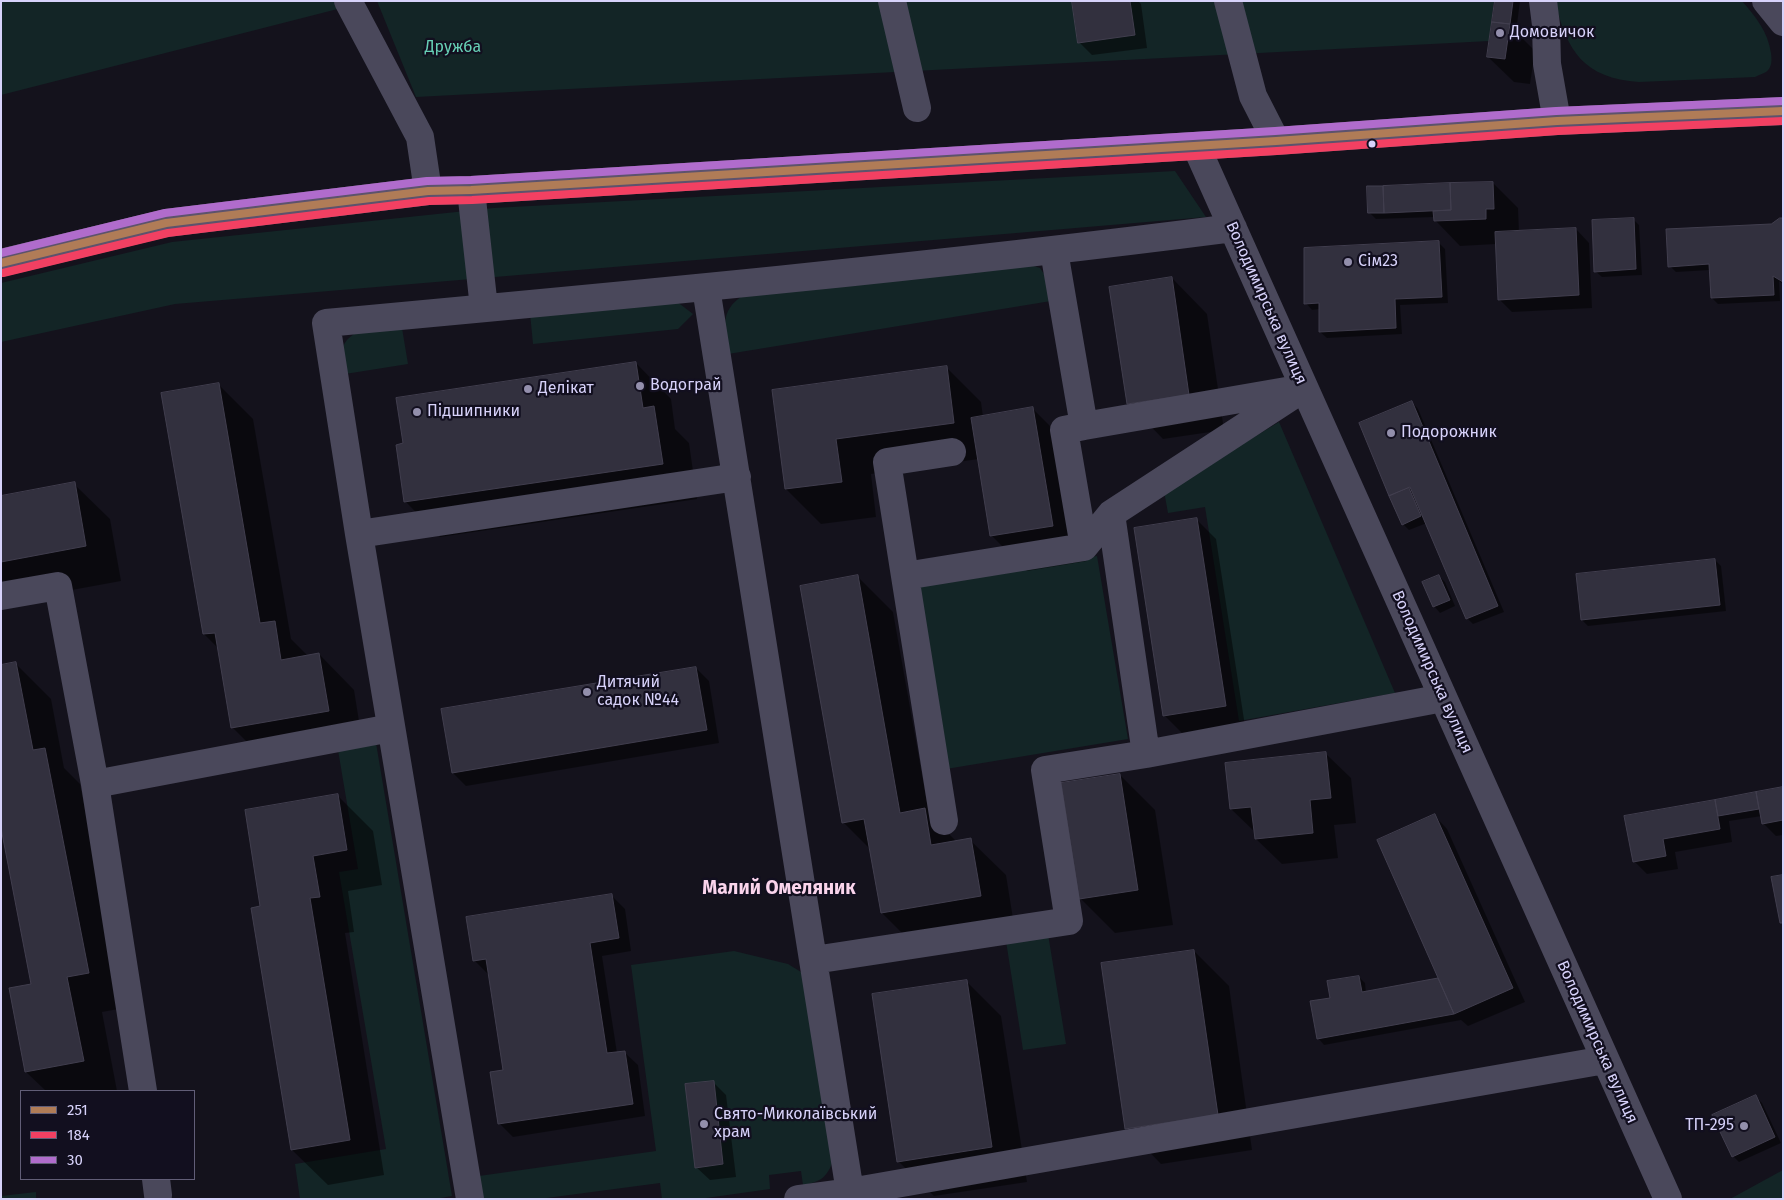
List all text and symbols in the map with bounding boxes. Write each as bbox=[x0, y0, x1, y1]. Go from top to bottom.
place label: Домовичок bbox=[1510, 23, 1594, 43]
marker: Домовичок bbox=[1494, 27, 1506, 39]
park label: Дружба bbox=[425, 38, 481, 58]
unlabelled marker bbox=[1367, 139, 1377, 149]
street label: Володимирська вулиця bbox=[1221, 219, 1311, 387]
place label: Сім23 bbox=[1358, 252, 1398, 272]
marker: Сім23 bbox=[1342, 256, 1354, 268]
place label: Водограй bbox=[650, 376, 722, 396]
place label: Делікат bbox=[538, 379, 594, 399]
marker: Водограй bbox=[634, 380, 646, 392]
marker: Делікат bbox=[522, 383, 534, 395]
place label: Підшипники bbox=[427, 402, 520, 422]
marker: Підшипники bbox=[411, 406, 423, 418]
place label: Подорожник bbox=[1401, 423, 1497, 443]
marker: Подорожник bbox=[1385, 427, 1397, 439]
street label: Володимирська вулиця bbox=[1387, 588, 1477, 756]
place label: Дитячий садок №44 bbox=[597, 673, 679, 711]
marker: Дитячий садок №44 bbox=[581, 686, 593, 698]
district label: Малий Омеляник bbox=[702, 878, 856, 900]
street label: Володимирська вулиця bbox=[1552, 958, 1642, 1126]
legend bbox=[20, 1090, 195, 1180]
text: 251 bbox=[67, 1101, 88, 1119]
place label: Свято-Миколаївський храм bbox=[714, 1105, 877, 1143]
place label: ТП-295 bbox=[1685, 1116, 1734, 1136]
marker: Свято-Миколаївський храм bbox=[698, 1118, 710, 1130]
marker: ТП-295 bbox=[1738, 1120, 1750, 1132]
text: 184 bbox=[67, 1126, 90, 1144]
text: 30 bbox=[67, 1151, 83, 1169]

